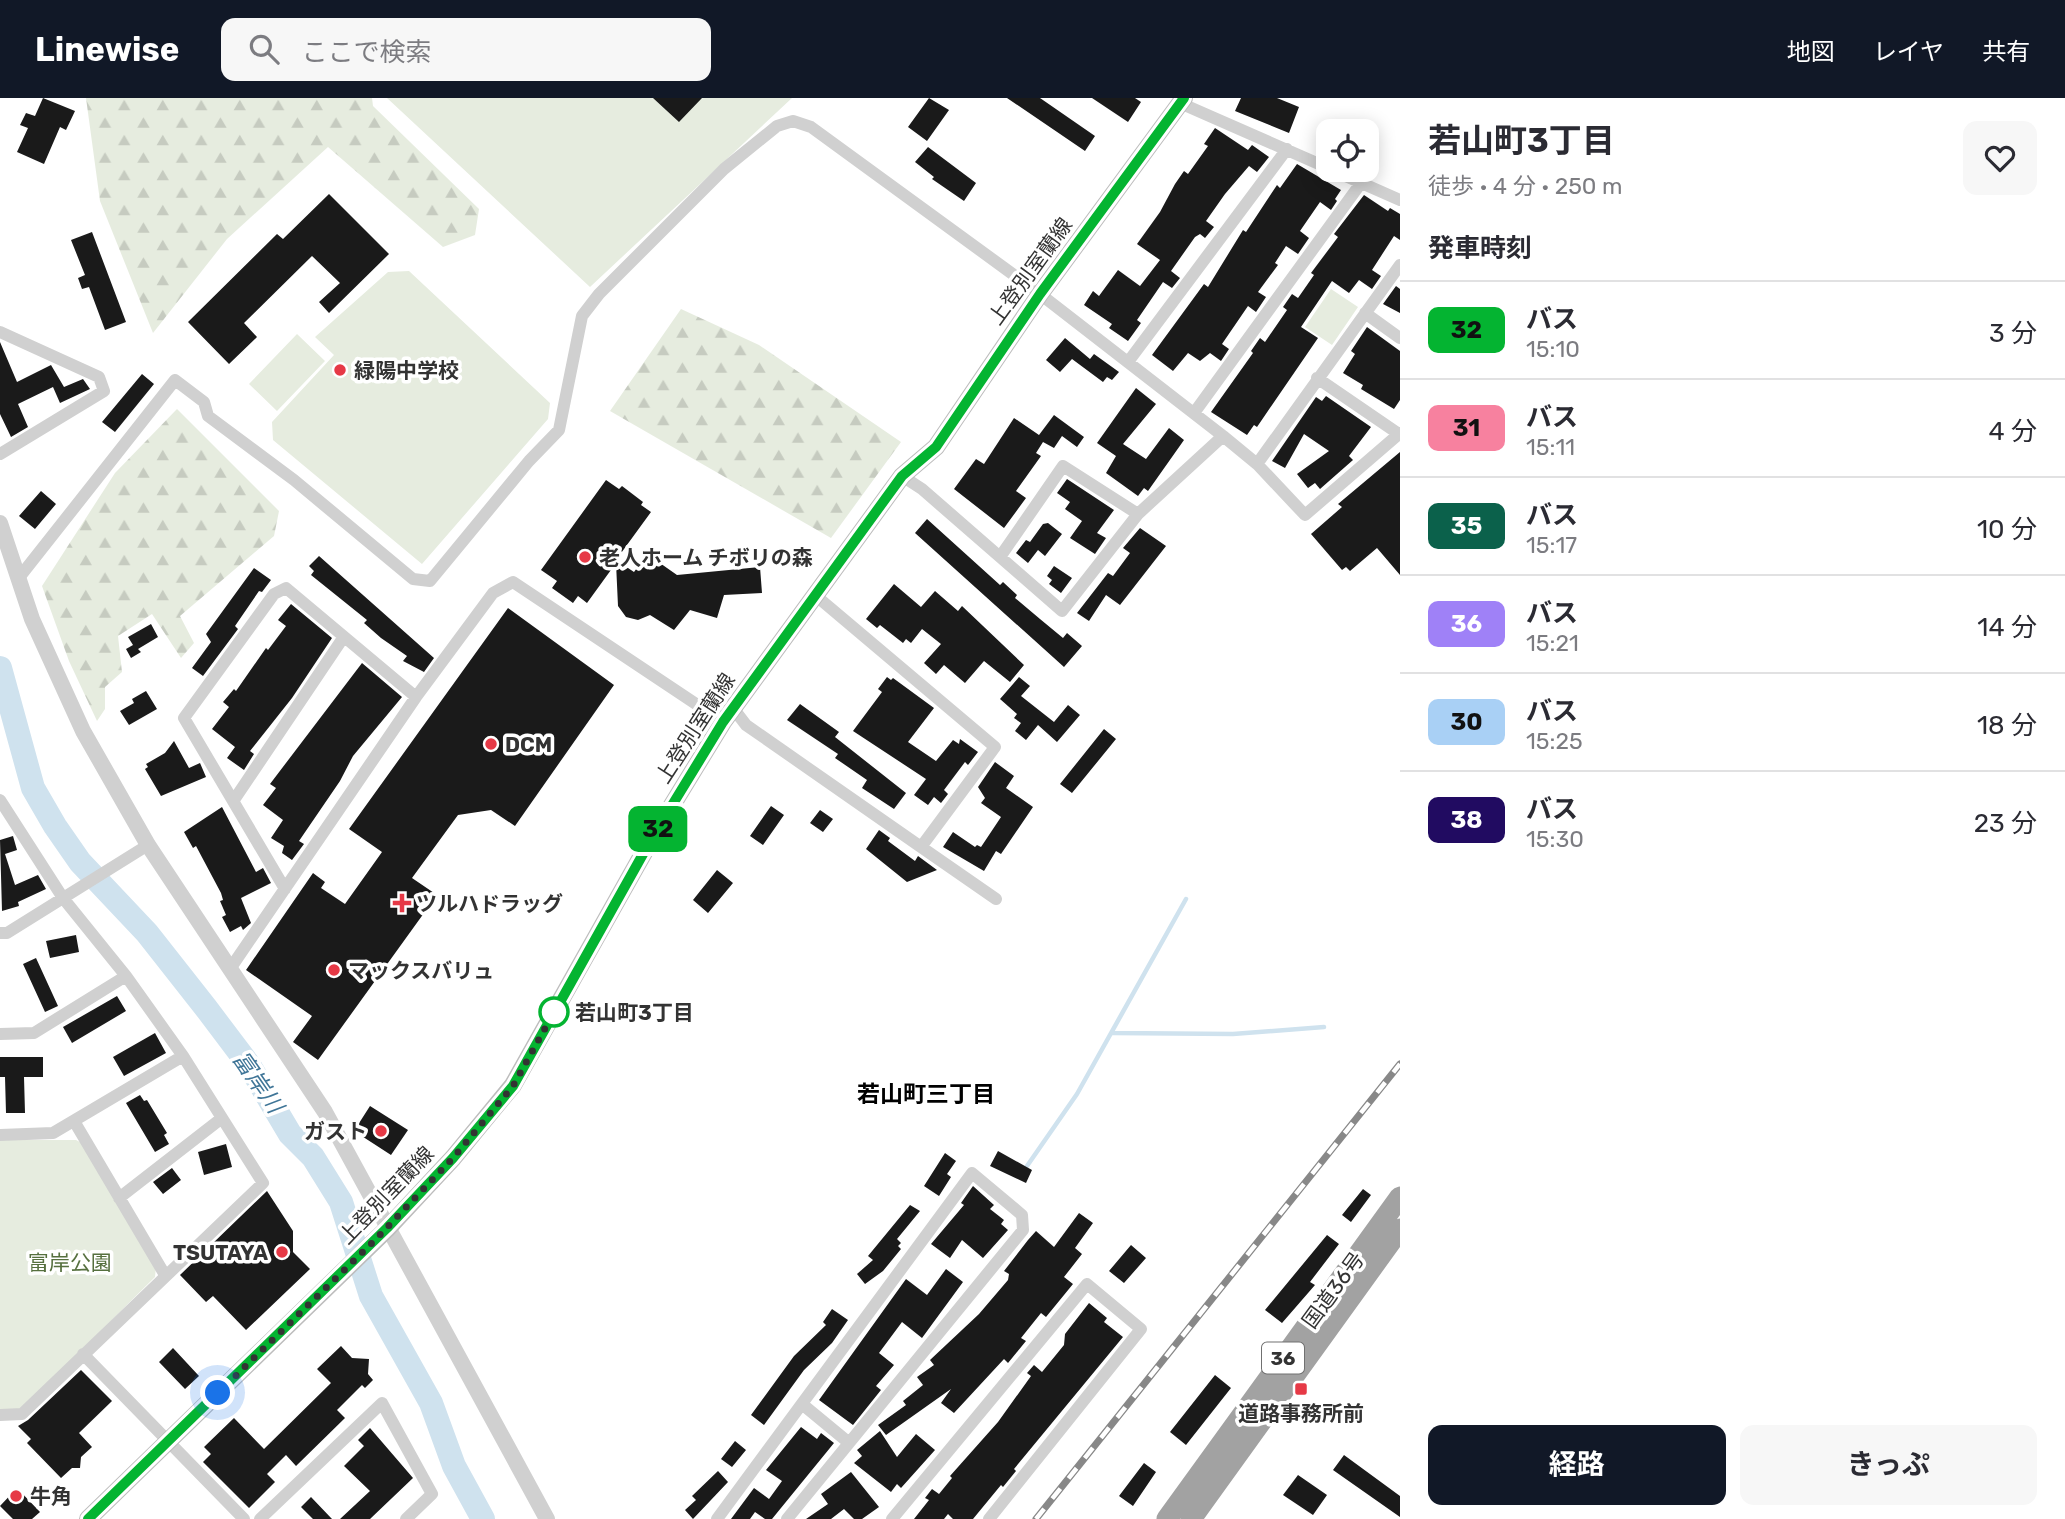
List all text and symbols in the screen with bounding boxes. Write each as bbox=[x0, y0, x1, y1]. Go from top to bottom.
search box bbox=[221, 18, 711, 81]
text: Linewise bbox=[35, 30, 179, 69]
icon: search bbox=[245, 30, 283, 68]
text: ここで検索 bbox=[301, 37, 431, 68]
text: 地図 bbox=[1787, 38, 1835, 66]
text: レイヤ bbox=[1873, 38, 1944, 66]
text: 共有 bbox=[1982, 38, 2030, 66]
map controls bbox=[1316, 119, 1379, 182]
button: locate bbox=[1316, 119, 1379, 182]
text: 若山町3丁目 bbox=[1428, 121, 1615, 160]
button: heart bbox=[1963, 121, 2037, 195]
text: 徒歩 · 4 分 · 250 m bbox=[1428, 172, 1623, 200]
street label: 上登別室蘭線 bbox=[983, 213, 1077, 329]
text: 発車時刻 bbox=[1428, 233, 1532, 264]
text: バス bbox=[1526, 304, 1578, 335]
text: 32 bbox=[1451, 316, 1482, 344]
text: 3 分 bbox=[1989, 318, 2037, 349]
text: 15:10 bbox=[1526, 335, 1580, 363]
place label: 緑陽中学校 bbox=[354, 358, 459, 383]
marker: 緑陽中学校 bbox=[332, 362, 348, 378]
text: バス bbox=[1526, 402, 1578, 433]
text: 31 bbox=[1453, 414, 1480, 442]
text: 4 分 bbox=[1988, 416, 2037, 447]
text: 15:11 bbox=[1526, 433, 1575, 461]
text: バス bbox=[1526, 500, 1578, 531]
text: 35 bbox=[1451, 512, 1482, 540]
text: 10 分 bbox=[1977, 514, 2037, 545]
text: 15:17 bbox=[1526, 531, 1577, 559]
place label: 老人ホーム チボリの森 bbox=[599, 545, 813, 570]
marker: 老人ホーム チボリの森 bbox=[577, 549, 593, 565]
text: バス bbox=[1526, 598, 1578, 629]
text: 36 bbox=[1451, 610, 1482, 638]
text: 14 分 bbox=[1977, 612, 2037, 643]
text: 15:21 bbox=[1526, 629, 1579, 657]
street label: 上登別室蘭線 bbox=[650, 668, 740, 788]
text: バス bbox=[1526, 696, 1578, 727]
text: 30 bbox=[1450, 708, 1483, 736]
text: 18 分 bbox=[1977, 710, 2037, 741]
text: 15:25 bbox=[1526, 727, 1583, 755]
place label: DCM bbox=[505, 732, 552, 757]
marker: DCM bbox=[483, 736, 499, 752]
text: バス bbox=[1526, 794, 1578, 825]
line badge: 32 bbox=[626, 806, 690, 852]
text: 38 bbox=[1450, 806, 1483, 834]
text: 23 分 bbox=[1974, 808, 2037, 839]
text: 32 bbox=[642, 815, 674, 843]
text: 15:30 bbox=[1526, 825, 1584, 853]
place label: ツルハドラッグ bbox=[416, 891, 563, 916]
marker: ツルハドラッグ bbox=[394, 895, 410, 911]
place label: マックスバリュ bbox=[348, 958, 494, 983]
marker: マックスバリュ bbox=[326, 962, 342, 978]
marker: 若山町3丁目 bbox=[539, 997, 569, 1027]
place label: 若山町3丁目 bbox=[575, 1000, 694, 1025]
water label: 富岸川 bbox=[227, 1046, 291, 1121]
district label: 若山町三丁目 bbox=[857, 1080, 995, 1108]
place label: ガスト bbox=[304, 1119, 367, 1144]
marker: ガスト bbox=[373, 1123, 389, 1139]
street label: 上登別室蘭線 bbox=[333, 1141, 439, 1249]
place label: TSUTAYA bbox=[173, 1240, 268, 1265]
marker: TSUTAYA bbox=[274, 1244, 290, 1260]
street label: 国道36号 bbox=[1297, 1247, 1369, 1333]
park label: 富岸公園 bbox=[28, 1250, 112, 1275]
road number: 36 bbox=[1262, 1342, 1304, 1374]
your location bbox=[200, 1375, 235, 1410]
marker: 道路事務所前 bbox=[1293, 1381, 1309, 1397]
place label: 道路事務所前 bbox=[1238, 1401, 1364, 1426]
button: 経路 bbox=[1428, 1425, 1726, 1505]
button: きっぷ bbox=[1740, 1425, 2037, 1505]
place label: 牛角 bbox=[30, 1484, 72, 1509]
marker: 牛角 bbox=[8, 1488, 24, 1504]

